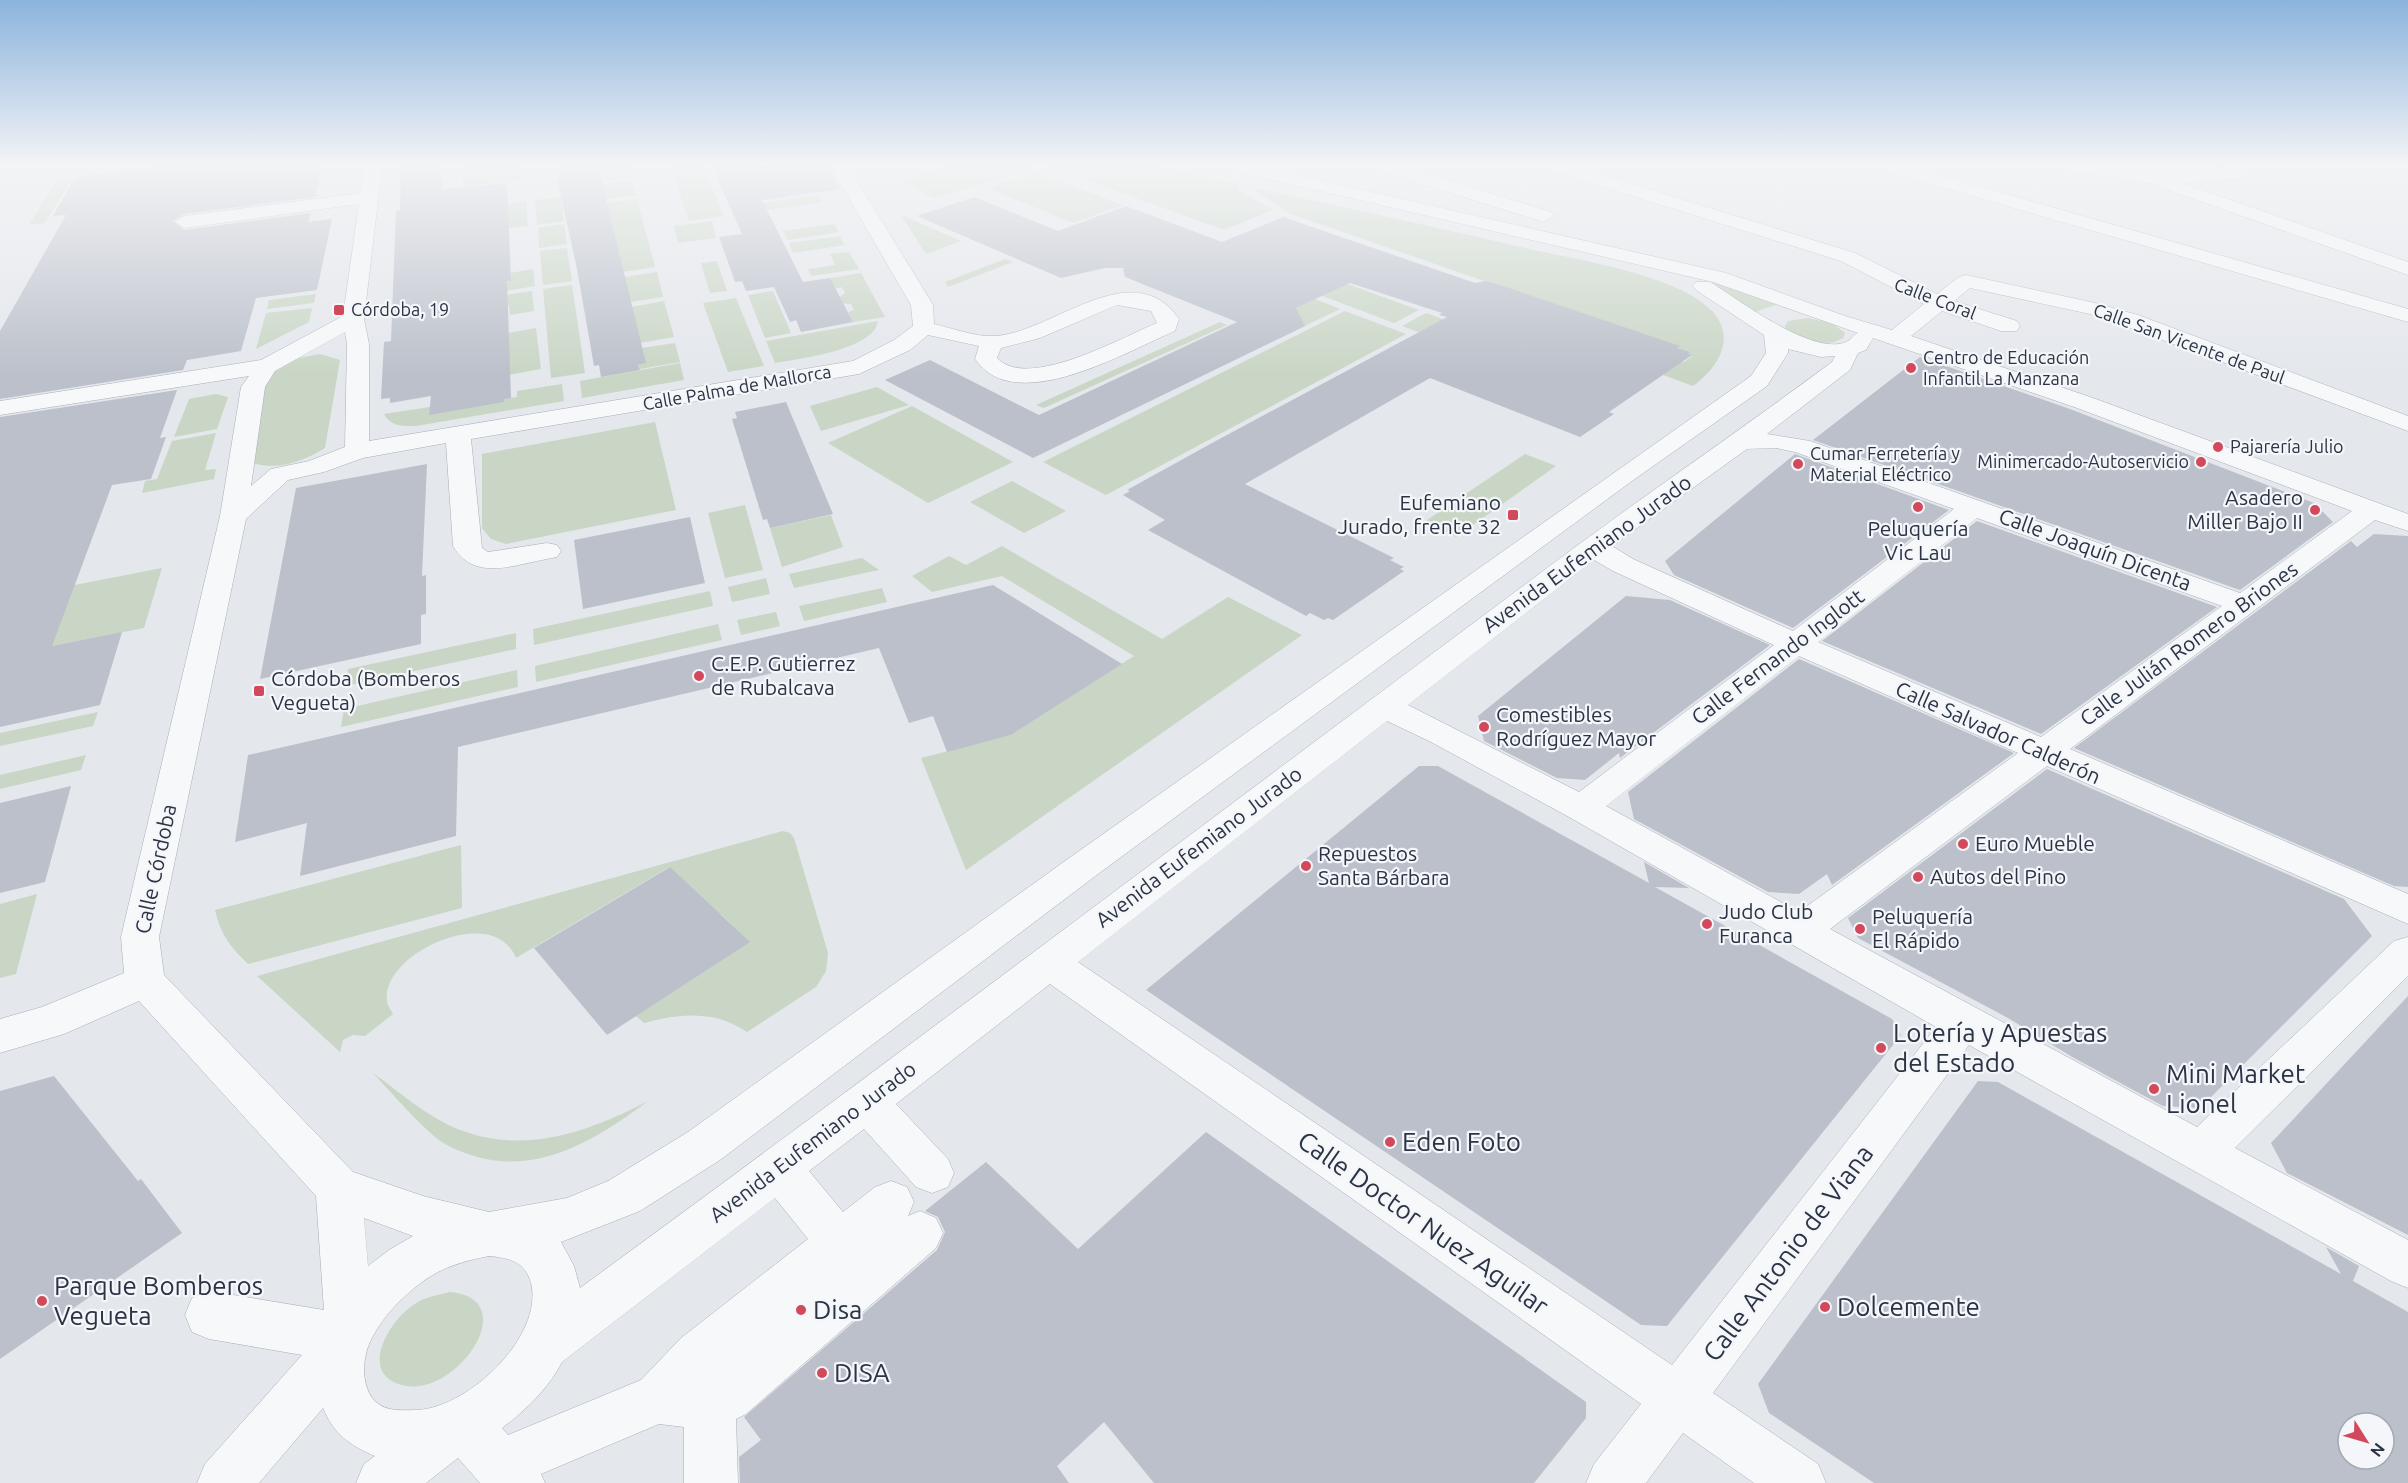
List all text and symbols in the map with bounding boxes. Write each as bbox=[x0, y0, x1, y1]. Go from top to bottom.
street label: Calle Coral bbox=[1892, 273, 1979, 323]
place label: Córdoba, 19 bbox=[351, 299, 449, 319]
street label: Calle San Vicente de Paul bbox=[2091, 299, 2288, 387]
marker: Córdoba, 19 bbox=[332, 303, 346, 317]
place label: Centro de Educación Infantil La Manzana bbox=[1923, 347, 2089, 388]
street label: Calle Palma de Mallorca bbox=[641, 361, 833, 413]
marker: Centro de Educación Infantil La Manzana bbox=[1904, 361, 1918, 375]
place label: Pajarería Julio bbox=[2230, 436, 2344, 456]
marker: Pajarería Julio bbox=[2211, 440, 2225, 454]
place label: Cumar Ferretería y Material Eléctrico bbox=[1810, 443, 1960, 484]
place label: Minimercado-Autoservicio bbox=[1977, 451, 2189, 471]
marker: Minimercado-Autoservicio bbox=[2194, 455, 2208, 469]
marker: Cumar Ferretería y Material Eléctrico bbox=[1791, 457, 1805, 471]
street label: Avenida Eufemiano Jurado bbox=[1477, 469, 1695, 637]
place label: Asadero Miller Bajo II bbox=[2187, 485, 2303, 533]
place label: Eufemiano Jurado, frente 32 bbox=[1338, 490, 1501, 538]
marker: Peluquería Vic Lau bbox=[1911, 500, 1925, 514]
street label: Calle Joaquín Dicenta bbox=[1996, 503, 2195, 595]
marker: Asadero Miller Bajo II bbox=[2308, 503, 2322, 517]
marker: Eufemiano Jurado, frente 32 bbox=[1506, 508, 1520, 522]
place label: Peluquería Vic Lau bbox=[1868, 516, 1968, 564]
street label: Calle Julián Romero Briones bbox=[2075, 556, 2302, 730]
street label: Calle Fernando Inglott bbox=[1686, 584, 1868, 729]
place label: C.E.P. Gutierrez de Rubalcava bbox=[711, 651, 856, 699]
place label: Córdoba (Bomberos Vegueta) bbox=[271, 666, 460, 714]
marker: C.E.P. Gutierrez de Rubalcava bbox=[692, 669, 706, 683]
street label: Calle Salvador Calderón bbox=[1892, 676, 2105, 788]
marker: Córdoba (Bomberos Vegueta) bbox=[252, 684, 266, 698]
place label: Comestibles Rodríguez Mayor bbox=[1496, 702, 1656, 750]
marker: Comestibles Rodríguez Mayor bbox=[1477, 720, 1491, 734]
street label: Avenida Eufemiano Jurado bbox=[1091, 761, 1306, 932]
street label: Calle Córdoba bbox=[130, 802, 180, 936]
place label: Euro Mueble bbox=[1975, 831, 2095, 855]
marker: Euro Mueble bbox=[1956, 837, 1970, 851]
place label: Repuestos Santa Bárbara bbox=[1318, 841, 1450, 889]
marker: Repuestos Santa Bárbara bbox=[1299, 859, 1313, 873]
place label: Autos del Pino bbox=[1930, 864, 2066, 888]
marker: Autos del Pino bbox=[1911, 870, 1925, 884]
place label: Judo Club Furanca bbox=[1719, 899, 1813, 947]
place label: Peluquería El Rápido bbox=[1872, 904, 1973, 952]
marker: Judo Club Furanca bbox=[1700, 917, 1714, 931]
marker: Peluquería El Rápido bbox=[1853, 922, 1867, 936]
place label: Lotería y Apuestas del Estado bbox=[1893, 1018, 2107, 1077]
marker: Lotería y Apuestas del Estado bbox=[1874, 1041, 1888, 1055]
street label: Avenida Eufemiano Jurado bbox=[705, 1056, 920, 1227]
place label: Mini Market Lionel bbox=[2166, 1059, 2305, 1118]
marker: Mini Market Lionel bbox=[2147, 1082, 2161, 1096]
street label: Calle Doctor Nuez Aguilar bbox=[1293, 1125, 1554, 1320]
place label: Eden Foto bbox=[1402, 1127, 1521, 1156]
marker: Eden Foto bbox=[1383, 1135, 1397, 1149]
street label: Calle Antonio de Viana bbox=[1697, 1139, 1878, 1367]
place label: Parque Bomberos Vegueta bbox=[54, 1271, 263, 1330]
place label: Dolcemente bbox=[1837, 1292, 1980, 1321]
marker: Parque Bomberos Vegueta bbox=[35, 1294, 49, 1308]
place label: Disa bbox=[813, 1295, 862, 1324]
marker: Dolcemente bbox=[1818, 1300, 1832, 1314]
marker: Disa bbox=[794, 1303, 808, 1317]
place label: DISA bbox=[834, 1358, 890, 1387]
marker: DISA bbox=[815, 1366, 829, 1380]
north arrow bbox=[2336, 1411, 2396, 1471]
text: N bbox=[2367, 1440, 2389, 1460]

